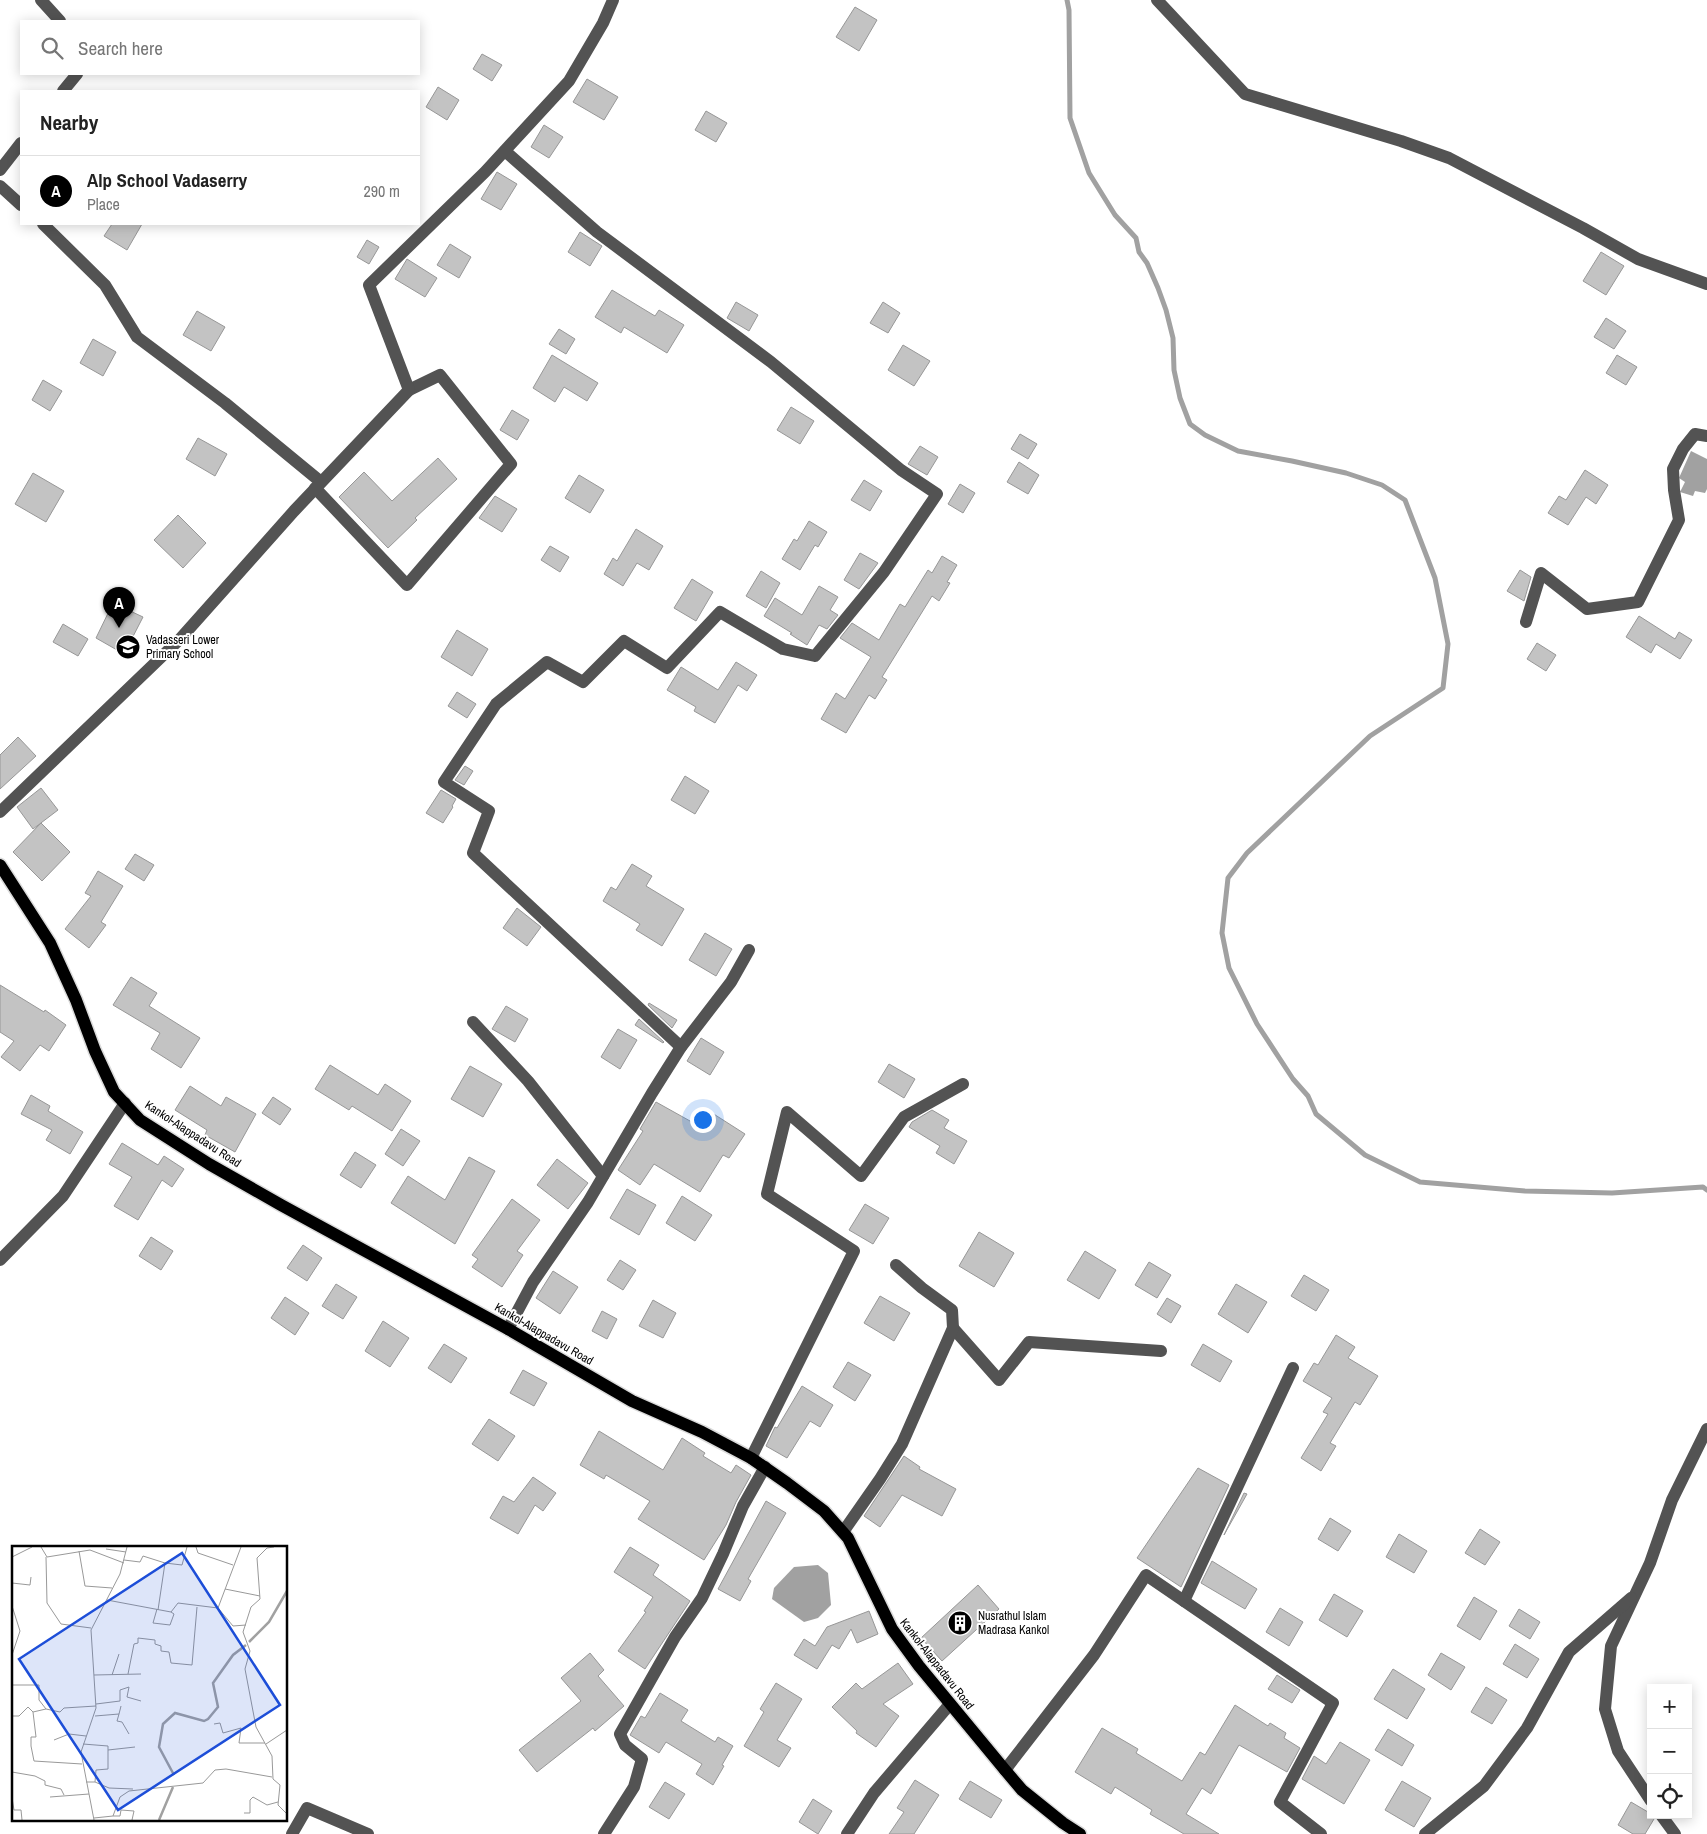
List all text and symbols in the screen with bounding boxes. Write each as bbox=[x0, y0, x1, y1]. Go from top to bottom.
search box bbox=[20, 20, 420, 75]
icon: search bbox=[38, 34, 66, 62]
text: Search here bbox=[78, 35, 163, 61]
text: Nearby bbox=[40, 108, 98, 137]
text: Alp School Vadaserry bbox=[87, 167, 247, 193]
text: A bbox=[51, 180, 61, 202]
text: 290 m bbox=[364, 180, 400, 202]
text: Place bbox=[87, 193, 120, 215]
pin: A bbox=[103, 587, 135, 628]
place label: Vadasseri Lower Primary School bbox=[146, 632, 220, 662]
school or university icon: Vadasseri Lower Primary School bbox=[115, 634, 141, 660]
street label: Kankol-Alappadavu Road bbox=[142, 1097, 244, 1171]
your location bbox=[690, 1107, 716, 1133]
street label: Kankol-Alappadavu Road bbox=[492, 1299, 596, 1369]
inset map bbox=[12, 1546, 288, 1822]
place label: Nusrathul Islam Madrasa Kankol bbox=[978, 1608, 1049, 1638]
building icon: Nusrathul Islam Madrasa Kankol bbox=[947, 1610, 973, 1636]
street label: Kankol-Alappadavu Road bbox=[896, 1615, 978, 1713]
map controls bbox=[1647, 1684, 1692, 1819]
button: + bbox=[1647, 1684, 1692, 1729]
button: − bbox=[1647, 1729, 1692, 1774]
button: locate bbox=[1647, 1774, 1692, 1819]

